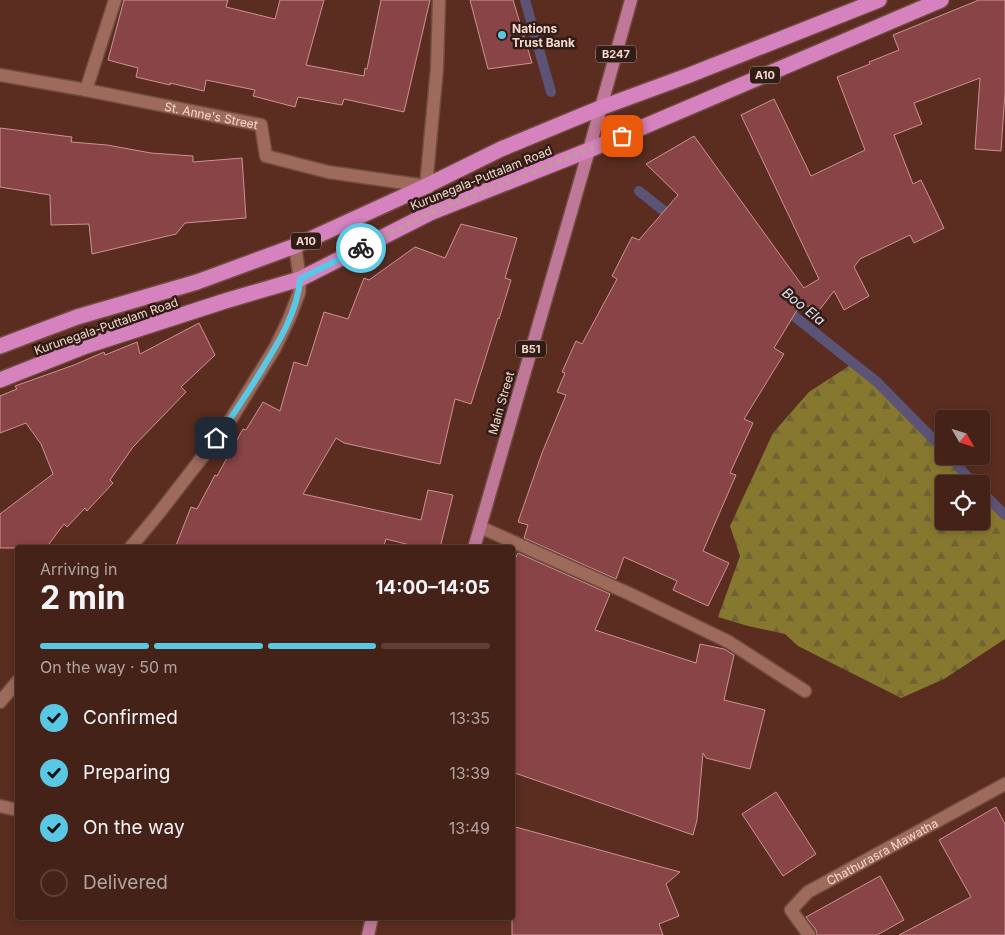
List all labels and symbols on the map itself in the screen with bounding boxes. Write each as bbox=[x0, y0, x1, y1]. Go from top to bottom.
place label: Nations Trust Bank bbox=[512, 21, 575, 50]
marker: Nations Trust Bank bbox=[496, 29, 508, 41]
road number: B247 bbox=[596, 46, 636, 62]
road number: A10 bbox=[750, 66, 780, 84]
street label: St. Anne's Street bbox=[163, 98, 259, 132]
pin bbox=[601, 115, 643, 157]
street label: Kurunegala-Puttalam Road bbox=[408, 143, 554, 213]
courier bbox=[336, 223, 386, 273]
road number: A10 bbox=[291, 232, 321, 250]
water label: Boo Ela bbox=[779, 284, 829, 329]
street label: Kurunegala-Puttalam Road bbox=[32, 294, 180, 358]
road number: B51 bbox=[516, 340, 546, 358]
street label: Main Street bbox=[485, 370, 517, 436]
north arrow bbox=[935, 410, 990, 465]
pin bbox=[195, 417, 237, 459]
street label: Chathurasra Mawatha bbox=[824, 815, 940, 888]

